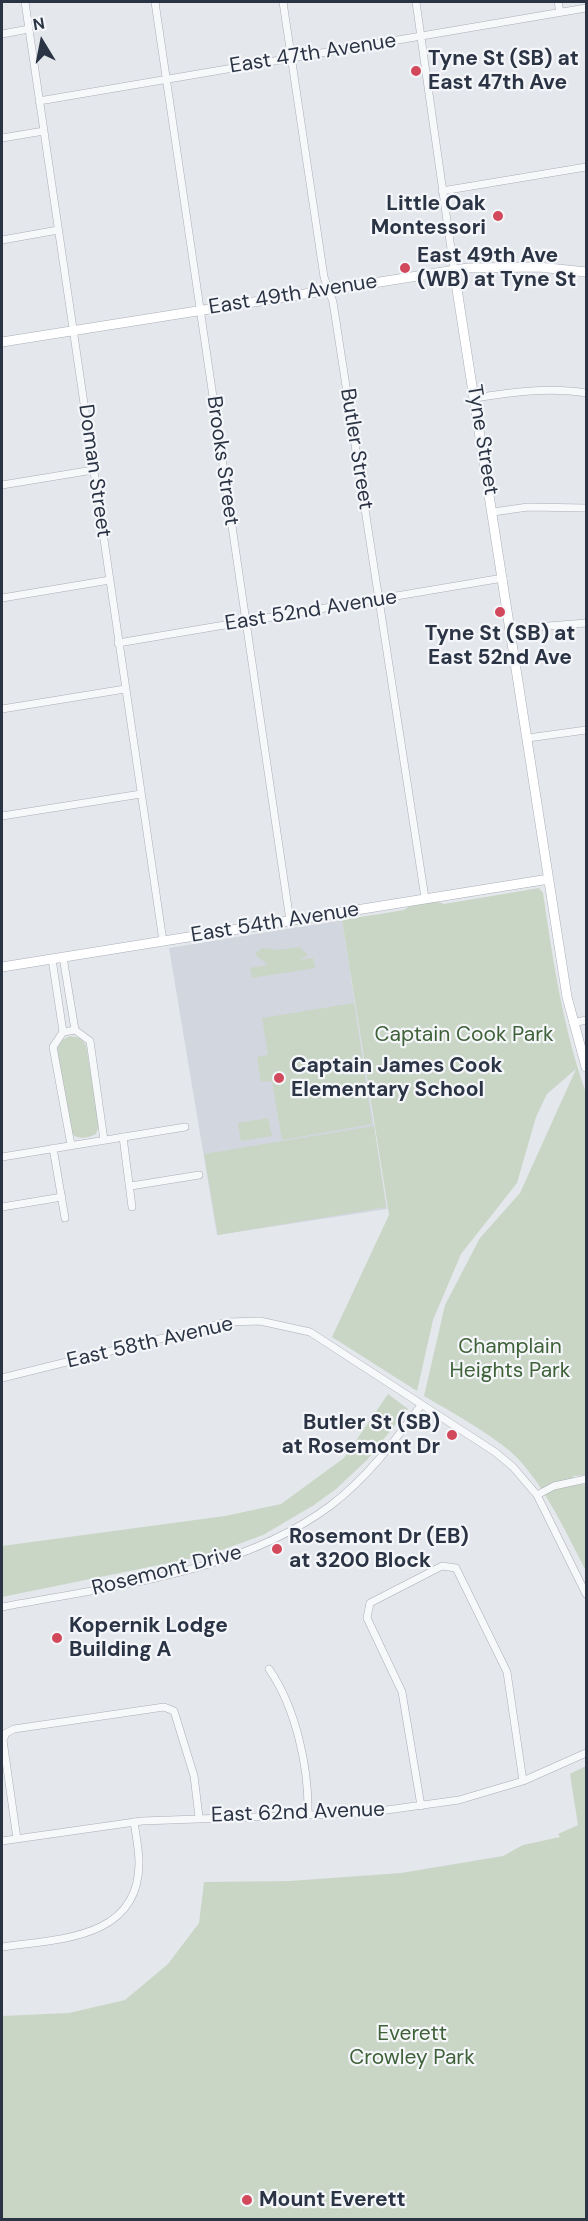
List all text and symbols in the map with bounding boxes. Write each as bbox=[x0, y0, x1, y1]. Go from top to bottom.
north arrow bbox=[12, 12, 72, 72]
text: N bbox=[31, 12, 46, 35]
street label: East 47th Avenue bbox=[228, 28, 398, 80]
place label: Tyne St (SB) at East 47th Ave bbox=[428, 46, 579, 96]
marker: Tyne St (SB) at East 47th Ave bbox=[409, 64, 423, 78]
place label: Little Oak Montessori bbox=[371, 191, 486, 241]
marker: Little Oak Montessori bbox=[491, 209, 505, 223]
place label: East 49th Ave (WB) at Tyne St bbox=[417, 243, 576, 293]
marker: East 49th Ave (WB) at Tyne St bbox=[398, 261, 412, 275]
street label: East 49th Avenue bbox=[207, 269, 379, 321]
street label: Tyne Street bbox=[461, 383, 503, 497]
street label: Butler Street bbox=[334, 387, 378, 511]
street label: Brooks Street bbox=[200, 395, 244, 527]
street label: Doman Street bbox=[72, 403, 116, 539]
street label: East 52nd Avenue bbox=[223, 585, 399, 637]
marker: Tyne St (SB) at East 52nd Ave bbox=[493, 605, 507, 619]
place label: Tyne St (SB) at East 52nd Ave bbox=[425, 621, 575, 671]
street label: East 54th Avenue bbox=[189, 897, 361, 949]
park label: Captain Cook Park bbox=[374, 1022, 554, 1048]
place label: Captain James Cook Elementary School bbox=[291, 1053, 503, 1103]
marker: Captain James Cook Elementary School bbox=[272, 1071, 286, 1085]
street label: East 58th Avenue bbox=[64, 1312, 236, 1374]
park label: Champlain Heights Park bbox=[450, 1334, 570, 1384]
place label: Butler St (SB) at Rosemont Dr bbox=[282, 1410, 440, 1460]
marker: Butler St (SB) at Rosemont Dr bbox=[445, 1428, 459, 1442]
place label: Rosemont Dr (EB) at 3200 Block bbox=[289, 1524, 469, 1574]
street label: Rosemont Drive bbox=[89, 1540, 245, 1602]
marker: Rosemont Dr (EB) at 3200 Block bbox=[270, 1542, 284, 1556]
place label: Kopernik Lodge Building A bbox=[69, 1613, 228, 1663]
marker: Kopernik Lodge Building A bbox=[50, 1631, 64, 1645]
street label: East 62nd Avenue bbox=[211, 1797, 385, 1829]
park label: Everett Crowley Park bbox=[349, 2021, 475, 2071]
place label: Mount Everett bbox=[259, 2187, 406, 2213]
marker: Mount Everett bbox=[240, 2193, 254, 2207]

